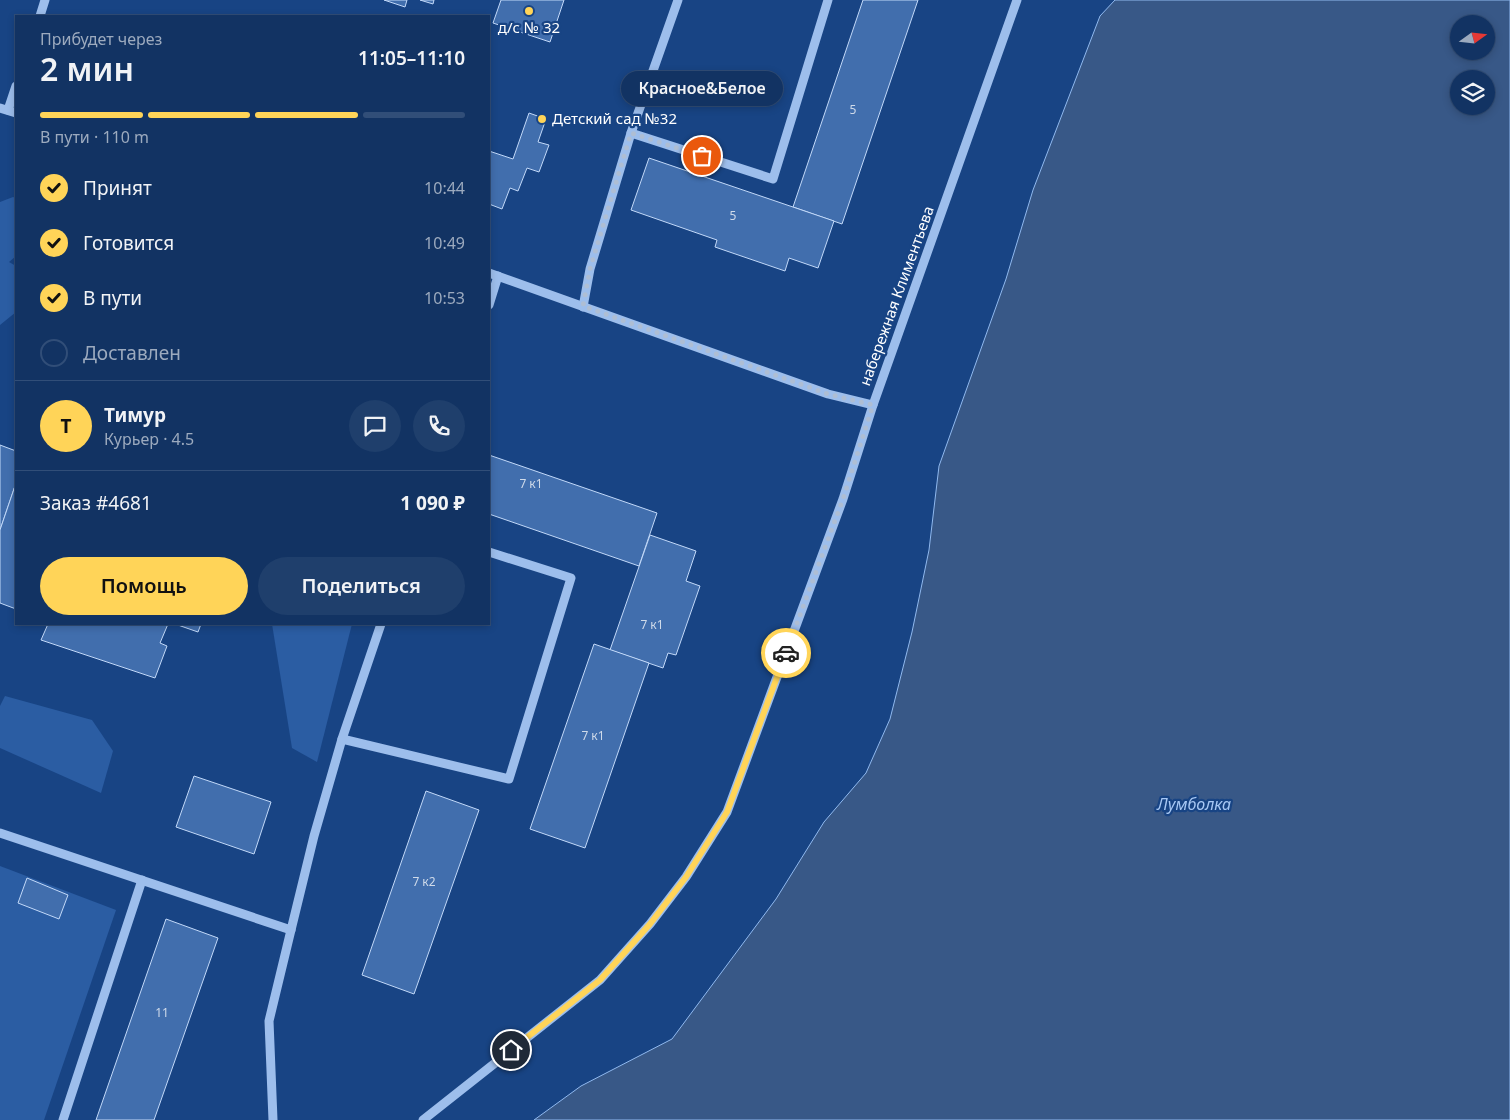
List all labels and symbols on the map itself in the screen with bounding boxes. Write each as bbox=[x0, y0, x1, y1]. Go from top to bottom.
marker: д/с № 32 bbox=[523, 5, 535, 17]
north arrow bbox=[1450, 15, 1495, 60]
place label: д/с № 32 bbox=[498, 17, 560, 37]
callout: Красное&Белое bbox=[621, 71, 783, 106]
house number: 5 bbox=[850, 101, 857, 118]
place label: Детский сад №32 bbox=[552, 108, 677, 128]
marker: Детский сад №32 bbox=[536, 113, 548, 125]
pin bbox=[681, 135, 723, 177]
street label: набережная Климентьева bbox=[854, 203, 938, 388]
house number: 5 bbox=[730, 207, 737, 224]
house number: 7 к1 bbox=[519, 475, 543, 492]
house number: 7 к1 bbox=[640, 616, 664, 633]
courier bbox=[761, 628, 811, 678]
house number: 7 к1 bbox=[581, 727, 605, 744]
water label: Лумболка bbox=[1156, 793, 1231, 815]
house number: 7 к2 bbox=[412, 873, 436, 890]
house number: 11 bbox=[155, 1004, 169, 1021]
pin bbox=[490, 1029, 532, 1071]

